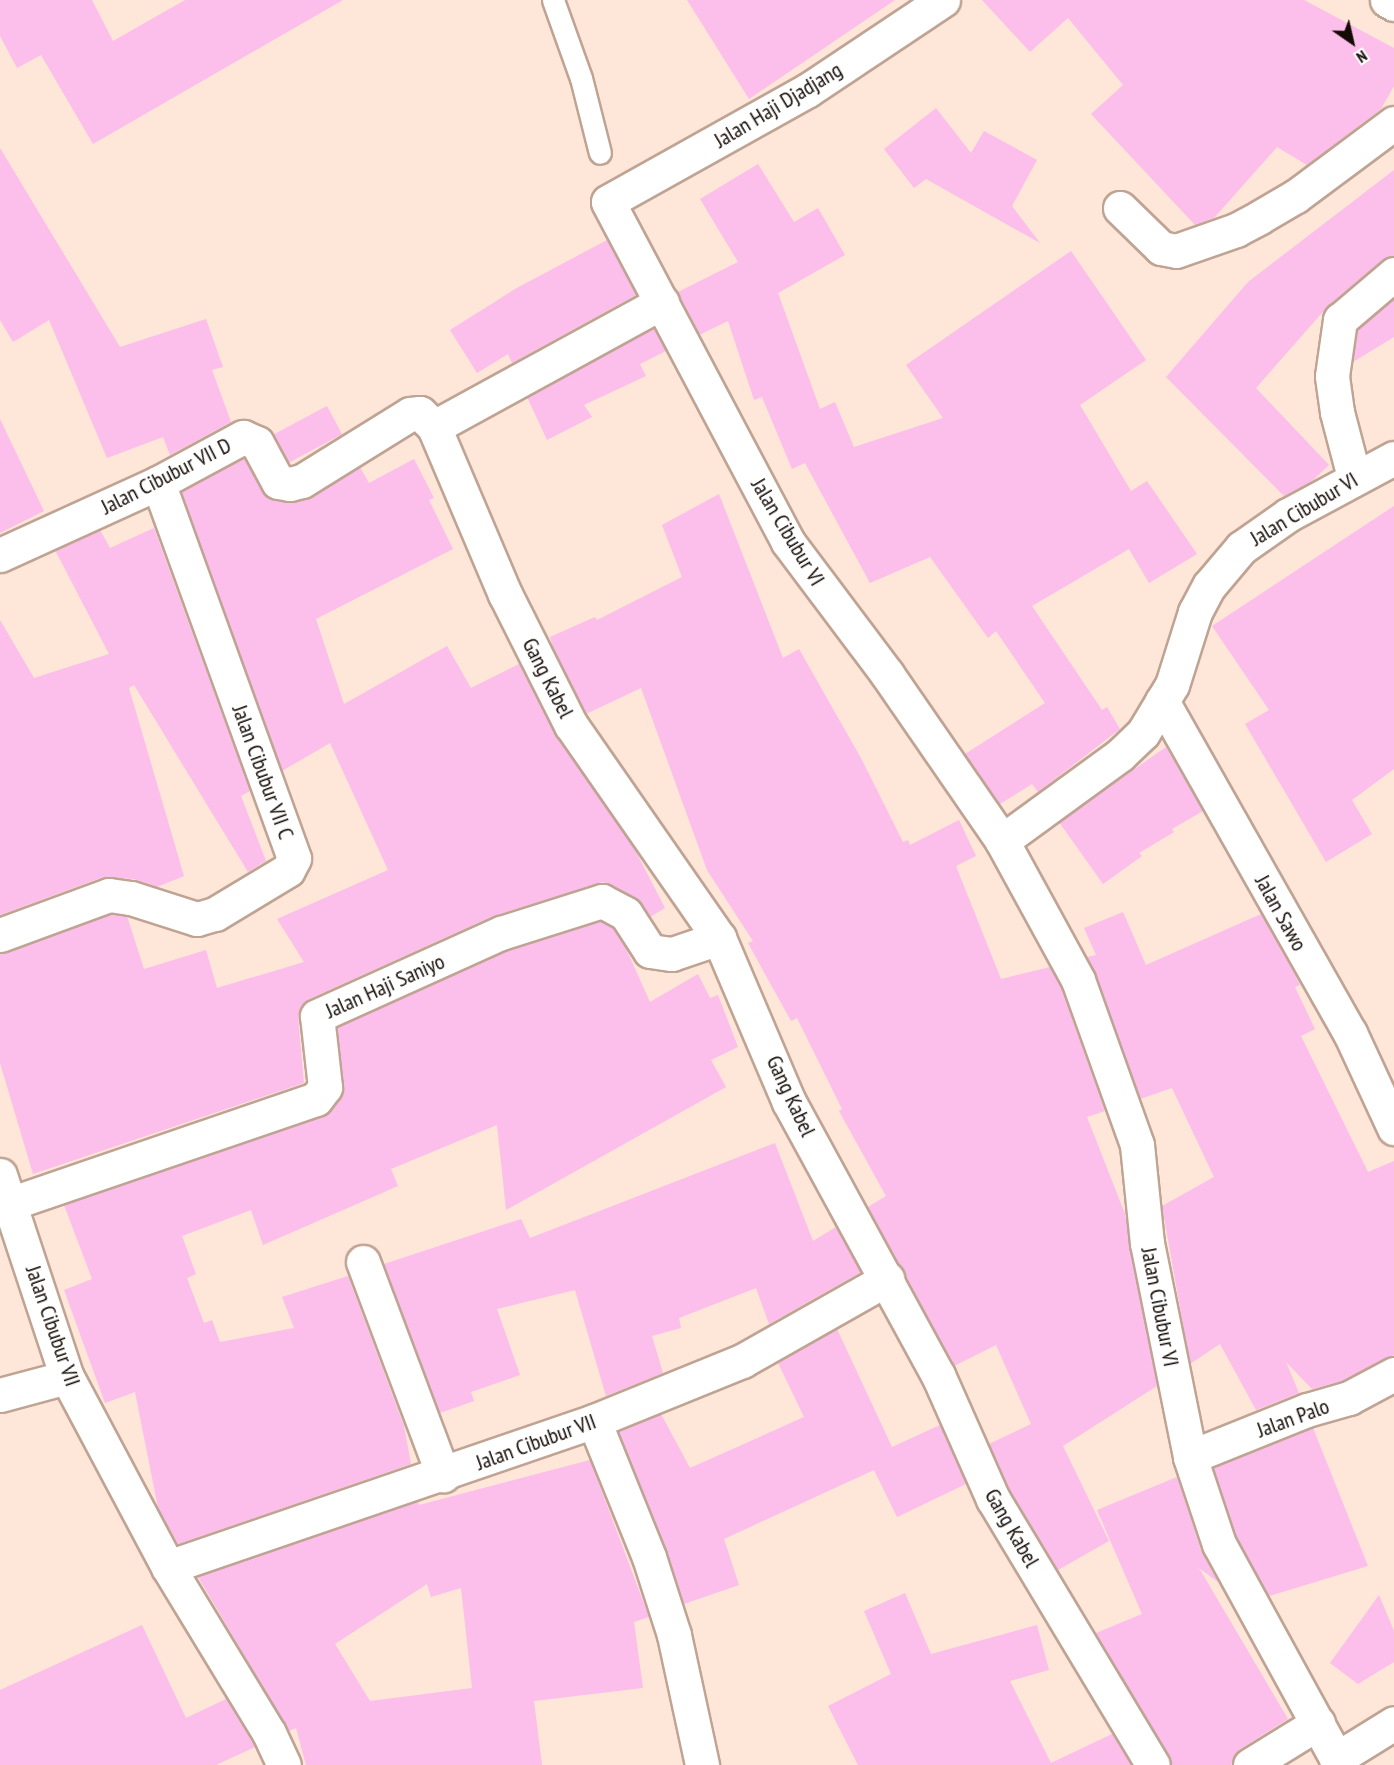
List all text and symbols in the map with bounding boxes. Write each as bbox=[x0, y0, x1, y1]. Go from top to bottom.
north arrow bbox=[1322, 12, 1382, 72]
text: N bbox=[1353, 46, 1371, 68]
street label: Jalan Haji Djadjang bbox=[709, 56, 847, 154]
street label: Jalan Cibubur VII D bbox=[96, 432, 236, 520]
street label: Jalan Cibubur VI bbox=[1245, 466, 1363, 552]
street label: Jalan Cibubur VI bbox=[745, 473, 831, 591]
street label: Gang Kabel bbox=[517, 634, 579, 722]
street label: Jalan Cibubur VII C bbox=[226, 701, 300, 843]
street label: Jalan Sawo bbox=[1249, 870, 1313, 956]
street label: Jalan Haji Saniyo bbox=[321, 948, 449, 1024]
street label: Gang Kabel bbox=[761, 1051, 821, 1141]
street label: Jalan Cibubur VI bbox=[1135, 1245, 1185, 1369]
street label: Jalan Cibubur VII bbox=[20, 1262, 86, 1390]
street label: Jalan Palo bbox=[1253, 1393, 1333, 1443]
street label: Jalan Cibubur VII bbox=[472, 1408, 600, 1476]
street label: Gang Kabel bbox=[979, 1484, 1045, 1572]

